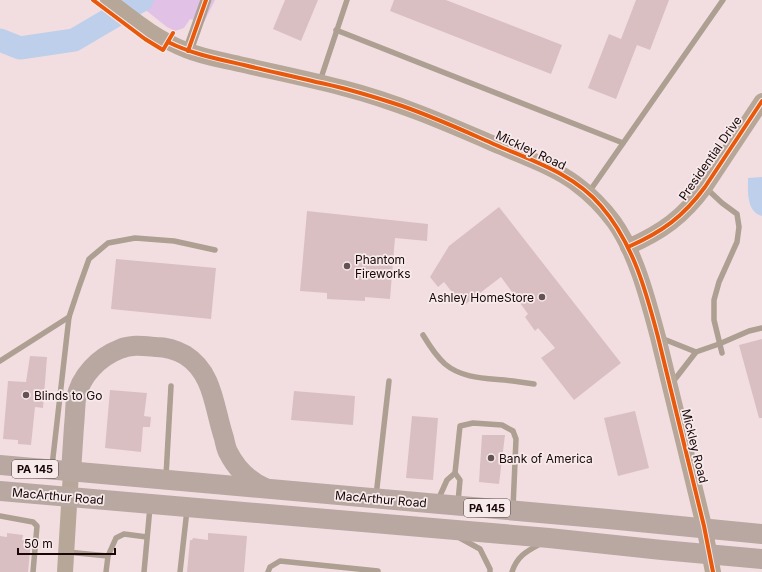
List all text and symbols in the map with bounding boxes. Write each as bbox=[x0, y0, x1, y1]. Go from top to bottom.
street label: Presidential Drive bbox=[675, 113, 745, 203]
street label: Mickley Road bbox=[493, 127, 569, 173]
place label: Phantom Fireworks bbox=[355, 252, 411, 281]
marker: Phantom Fireworks bbox=[342, 261, 352, 271]
place label: Ashley HomeStore bbox=[429, 290, 534, 305]
marker: Ashley HomeStore bbox=[537, 292, 547, 302]
place label: Blinds to Go bbox=[34, 388, 102, 403]
marker: Blinds to Go bbox=[21, 390, 31, 400]
street label: Mickley Road bbox=[679, 407, 711, 485]
place label: Bank of America bbox=[499, 451, 593, 466]
marker: Bank of America bbox=[486, 453, 496, 463]
road number: PA 145 bbox=[12, 460, 58, 478]
street label: MacArthur Road bbox=[12, 485, 104, 507]
street label: MacArthur Road bbox=[335, 488, 427, 510]
road number: PA 145 bbox=[464, 499, 510, 517]
scale bar bbox=[18, 530, 115, 556]
text: 50 m bbox=[24, 536, 53, 551]

